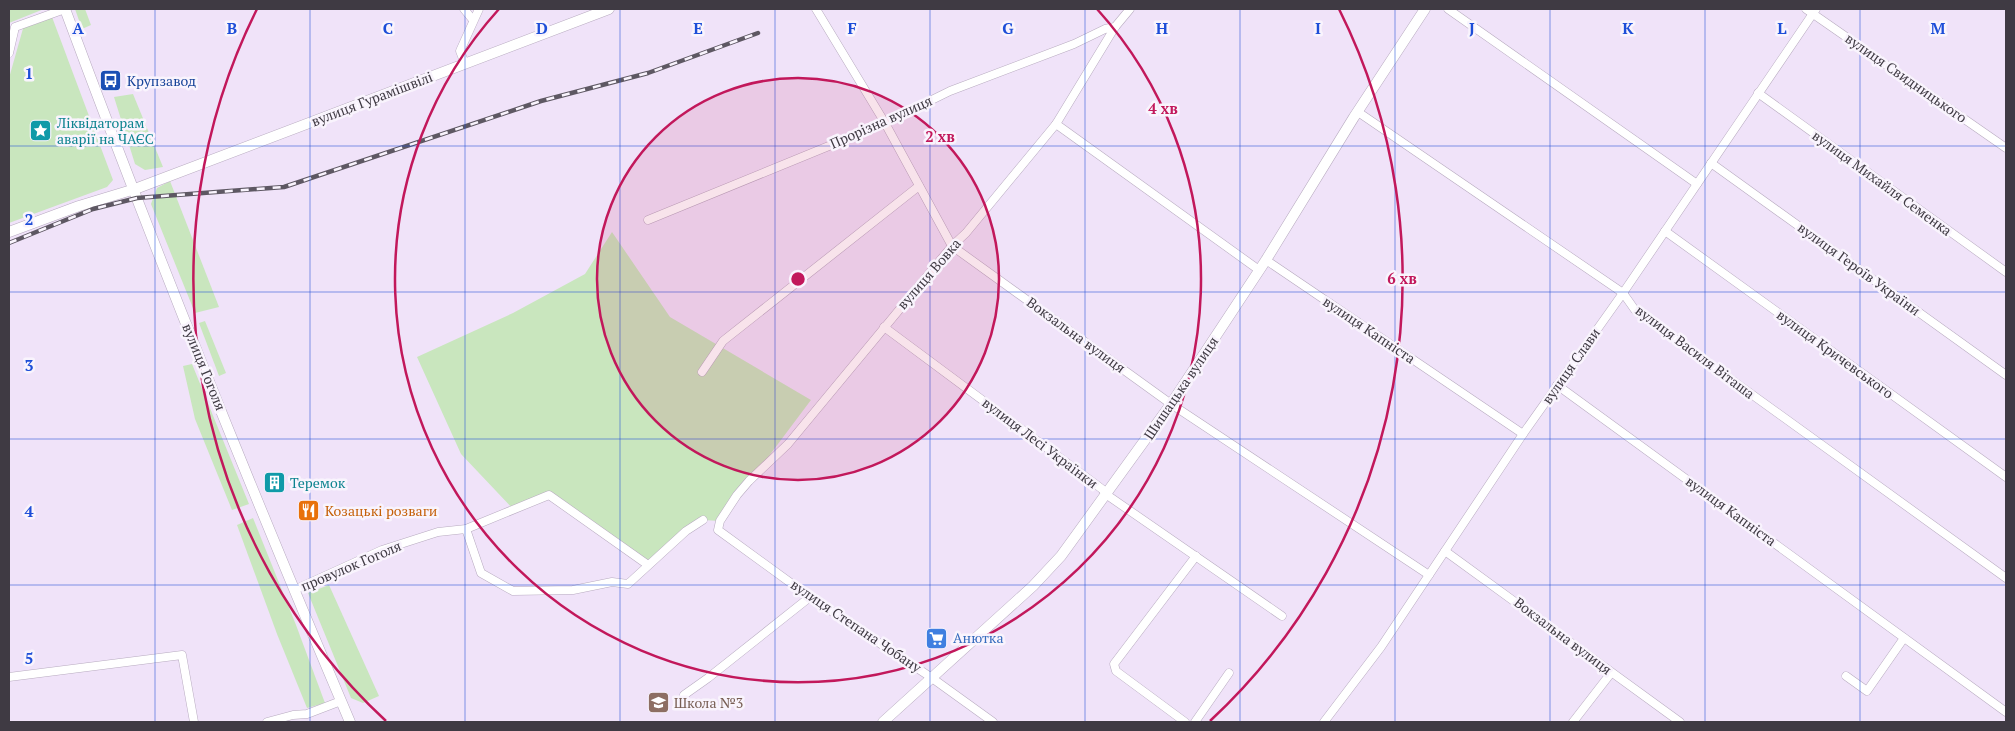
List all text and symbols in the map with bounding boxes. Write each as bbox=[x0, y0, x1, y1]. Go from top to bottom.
text: A bbox=[72, 17, 84, 39]
text: B bbox=[227, 17, 237, 39]
text: C bbox=[383, 17, 393, 39]
text: D bbox=[536, 17, 548, 39]
text: E bbox=[693, 17, 703, 39]
text: F bbox=[847, 17, 857, 39]
text: G bbox=[1002, 17, 1014, 39]
text: H bbox=[1156, 17, 1168, 39]
text: I bbox=[1315, 17, 1321, 39]
text: J bbox=[1469, 17, 1475, 39]
text: K bbox=[1622, 17, 1634, 39]
text: L bbox=[1777, 17, 1787, 39]
text: M bbox=[1931, 17, 1946, 39]
street label: вулиця Свидницького bbox=[1842, 28, 1971, 127]
text: 1 bbox=[24, 62, 34, 84]
street label: вулиця Гурамішвілі bbox=[308, 67, 435, 130]
bus stop icon: Крупзавод bbox=[99, 69, 123, 93]
place label: Крупзавод bbox=[127, 71, 196, 90]
street label: Прорізна вулиця bbox=[827, 91, 935, 153]
text: 4 хв bbox=[1148, 98, 1178, 118]
place label: Ліквідаторам аварії на ЧАЄС bbox=[56, 113, 154, 148]
place icon: Ліквідаторам аварії на ЧАЄС bbox=[29, 119, 53, 143]
text: 2 хв bbox=[925, 126, 955, 146]
street label: вулиця Михайля Семенка bbox=[1809, 126, 1956, 240]
text: 2 bbox=[24, 208, 34, 230]
street label: вулиця Героїв України bbox=[1794, 218, 1925, 320]
street label: вулиця Вовка bbox=[893, 234, 965, 313]
text: 6 хв bbox=[1387, 268, 1417, 288]
centre of rings bbox=[789, 270, 807, 288]
street label: Вокзальна вулиця bbox=[1023, 292, 1129, 377]
street label: вулиця Капніста bbox=[1319, 292, 1419, 368]
street label: вулиця Василя Віташа bbox=[1632, 301, 1759, 403]
street label: вулиця Кричевського bbox=[1773, 305, 1898, 403]
street label: вулиця Гоголя bbox=[178, 320, 231, 413]
street label: вулиця Слави bbox=[1537, 323, 1604, 408]
street label: Шишацька вулиця bbox=[1139, 333, 1222, 443]
text: 3 bbox=[24, 354, 34, 376]
street label: вулиця Лесі Українки bbox=[979, 393, 1102, 493]
building icon: Теремок bbox=[262, 471, 286, 495]
street label: вулиця Капніста bbox=[1682, 471, 1780, 550]
place label: Теремок bbox=[290, 473, 346, 492]
restaurant icon: Козацькі розваги bbox=[297, 499, 321, 523]
text: 4 bbox=[24, 500, 34, 522]
place label: Козацькі розваги bbox=[325, 501, 438, 520]
street label: провулок Гоголя bbox=[298, 536, 404, 595]
street label: вулиця Степана Чобану bbox=[787, 575, 926, 677]
street label: Вокзальна вулиця bbox=[1511, 593, 1616, 679]
supermarket icon: Анютка bbox=[925, 626, 949, 650]
place label: Анютка bbox=[953, 628, 1003, 647]
text: 5 bbox=[24, 647, 34, 669]
school or university icon: Школа №3 bbox=[646, 691, 670, 715]
place label: Школа №3 bbox=[674, 693, 743, 712]

